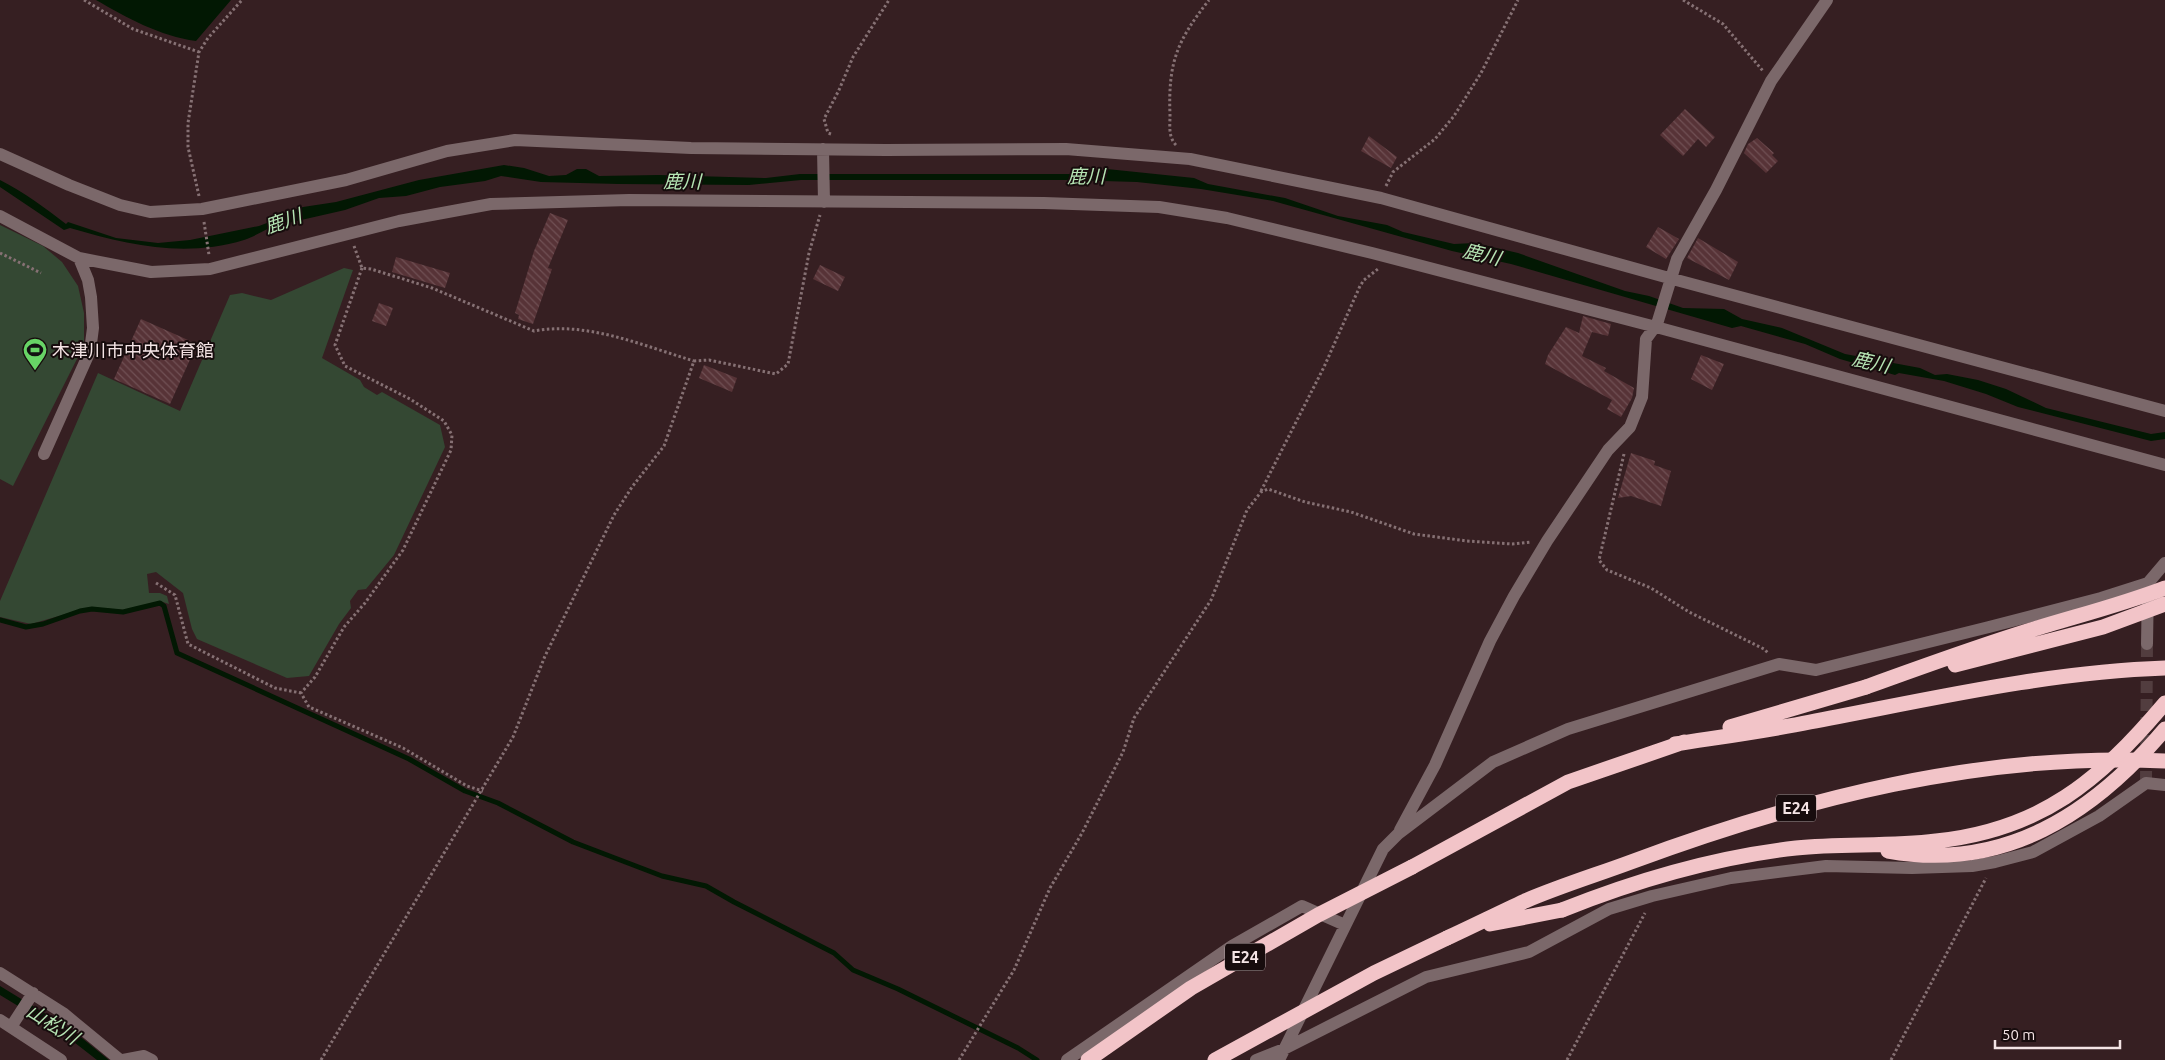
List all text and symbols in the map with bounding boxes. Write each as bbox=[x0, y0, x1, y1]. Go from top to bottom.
water label: 鹿川 bbox=[1067, 165, 1107, 187]
water label: 鹿川 bbox=[663, 170, 703, 192]
water label: 鹿川 bbox=[261, 204, 306, 238]
water label: 鹿川 bbox=[1461, 239, 1505, 270]
sports icon: 木津川市中央体育館 bbox=[22, 337, 48, 371]
place label: 木津川市中央体育館 bbox=[52, 340, 214, 360]
water label: 鹿川 bbox=[1850, 347, 1894, 377]
road number: E24 bbox=[1776, 794, 1816, 821]
road number: E24 bbox=[1225, 944, 1265, 970]
water label: 山松川 bbox=[23, 1000, 85, 1049]
scale bar bbox=[1995, 1018, 2120, 1050]
text: 50 m bbox=[2002, 1026, 2035, 1043]

